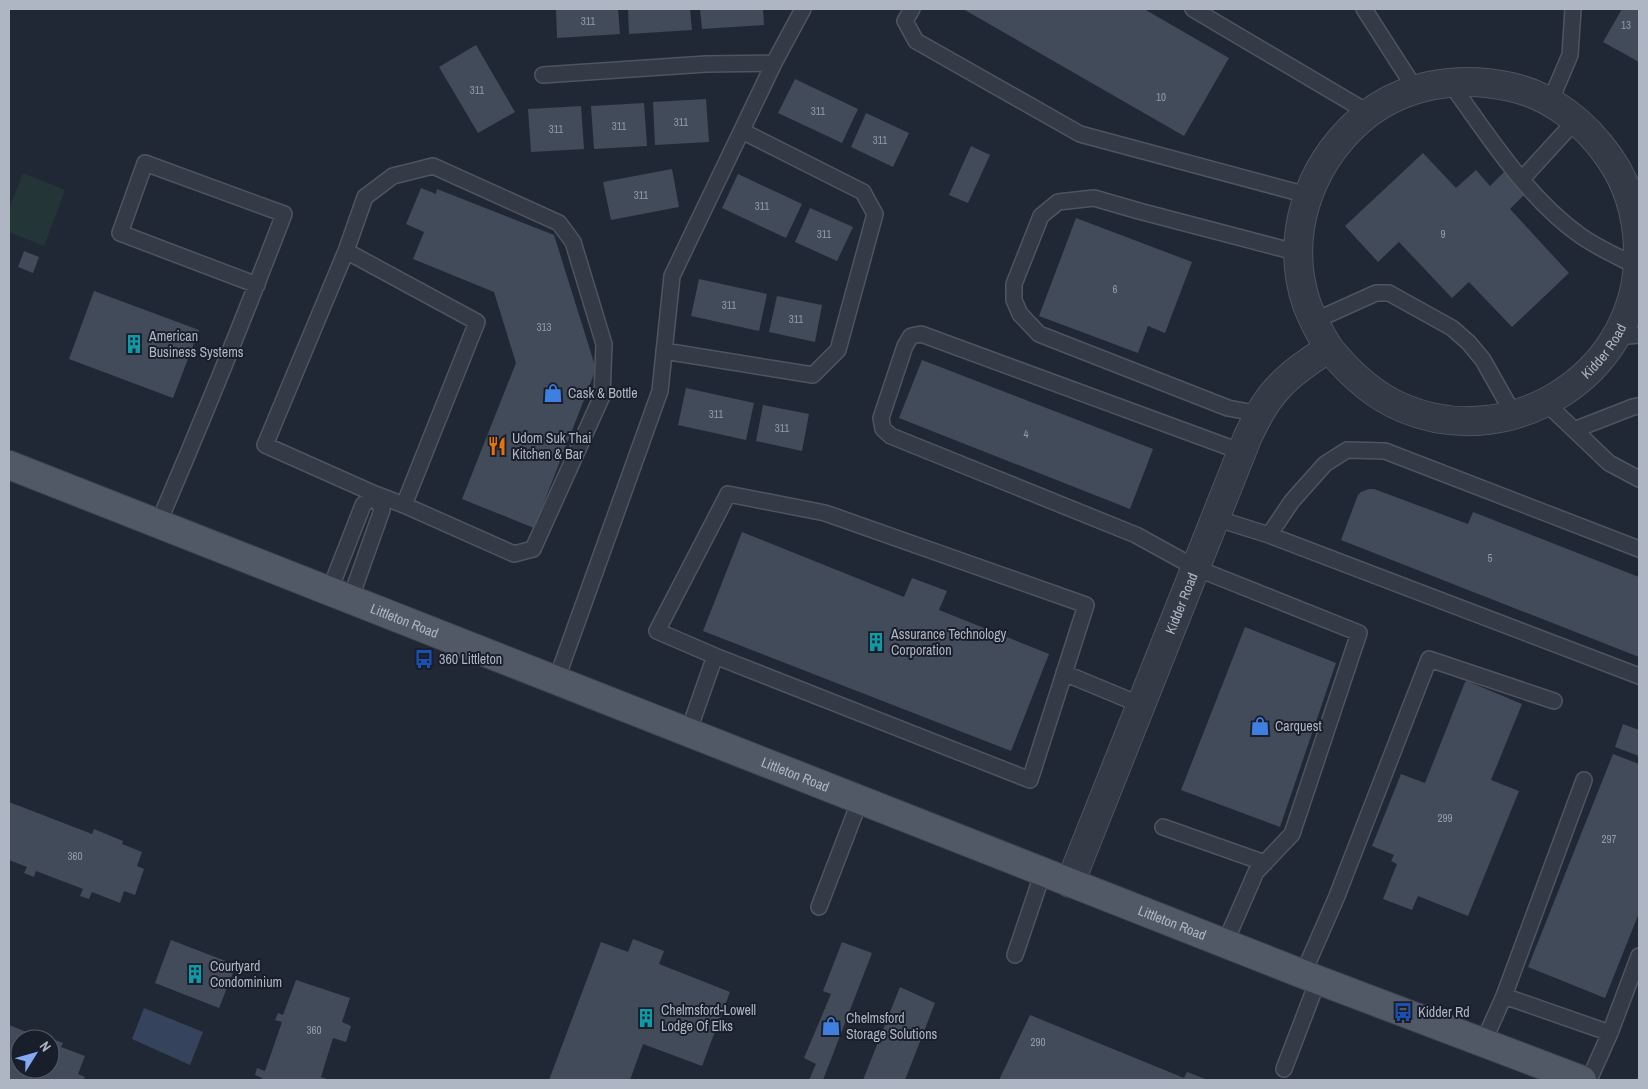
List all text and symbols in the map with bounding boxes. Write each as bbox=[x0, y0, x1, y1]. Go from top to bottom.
house number: 311 bbox=[581, 14, 595, 28]
house number: 13 bbox=[1621, 18, 1631, 32]
house number: 311 bbox=[470, 83, 484, 97]
house number: 10 bbox=[1156, 90, 1166, 104]
house number: 311 bbox=[811, 104, 825, 118]
house number: 311 bbox=[674, 115, 688, 129]
house number: 311 bbox=[612, 119, 626, 133]
house number: 311 bbox=[549, 122, 563, 136]
house number: 311 bbox=[873, 133, 887, 147]
house number: 311 bbox=[634, 188, 648, 202]
house number: 311 bbox=[755, 199, 769, 213]
house number: 311 bbox=[817, 227, 831, 241]
house number: 9 bbox=[1440, 227, 1446, 241]
house number: 6 bbox=[1112, 282, 1118, 296]
house number: 311 bbox=[722, 298, 736, 312]
house number: 311 bbox=[789, 312, 803, 326]
house number: 313 bbox=[536, 320, 552, 334]
street label: Kidder Road bbox=[1577, 321, 1630, 383]
place label: American Business Systems bbox=[148, 327, 244, 361]
building icon: American Business Systems bbox=[123, 333, 145, 355]
shop icon: Cask & Bottle bbox=[542, 382, 564, 404]
place label: Cask & Bottle bbox=[568, 384, 638, 402]
house number: 311 bbox=[709, 407, 723, 421]
house number: 311 bbox=[775, 421, 789, 435]
house number: 4 bbox=[1023, 427, 1029, 441]
place label: Udom Suk Thai Kitchen & Bar bbox=[512, 429, 592, 463]
restaurant icon: Udom Suk Thai Kitchen & Bar bbox=[486, 435, 508, 457]
house number: 5 bbox=[1487, 551, 1493, 565]
street label: Kidder Road bbox=[1161, 570, 1202, 637]
street label: Littleton Road bbox=[368, 599, 441, 642]
place label: Assurance Technology Corporation bbox=[890, 625, 1007, 659]
building icon: Assurance Technology Corporation bbox=[865, 631, 887, 653]
bus stop icon: 360 Littleton bbox=[413, 648, 435, 670]
place label: 360 Littleton bbox=[439, 650, 502, 668]
shop icon: Carquest bbox=[1249, 715, 1271, 737]
place label: Carquest bbox=[1275, 717, 1322, 735]
street label: Littleton Road bbox=[759, 753, 832, 796]
house number: 299 bbox=[1437, 811, 1453, 825]
house number: 297 bbox=[1601, 832, 1617, 846]
house number: 360 bbox=[67, 849, 83, 863]
street label: Littleton Road bbox=[1136, 901, 1209, 944]
place label: Courtyard Condominium bbox=[210, 957, 282, 991]
building icon: Courtyard Condominium bbox=[184, 963, 206, 985]
place label: Chelmsford-Lowell Lodge Of Elks bbox=[661, 1001, 756, 1035]
bus stop icon: Kidder Rd bbox=[1392, 1001, 1414, 1023]
place label: Kidder Rd bbox=[1418, 1003, 1470, 1021]
building icon: Chelmsford-Lowell Lodge Of Elks bbox=[635, 1007, 657, 1029]
place label: Chelmsford Storage Solutions bbox=[846, 1009, 938, 1043]
shop icon: Chelmsford Storage Solutions bbox=[820, 1015, 842, 1037]
house number: 360 bbox=[306, 1023, 322, 1037]
north arrow bbox=[10, 1029, 60, 1079]
house number: 290 bbox=[1030, 1035, 1046, 1049]
text: N bbox=[36, 1037, 55, 1055]

